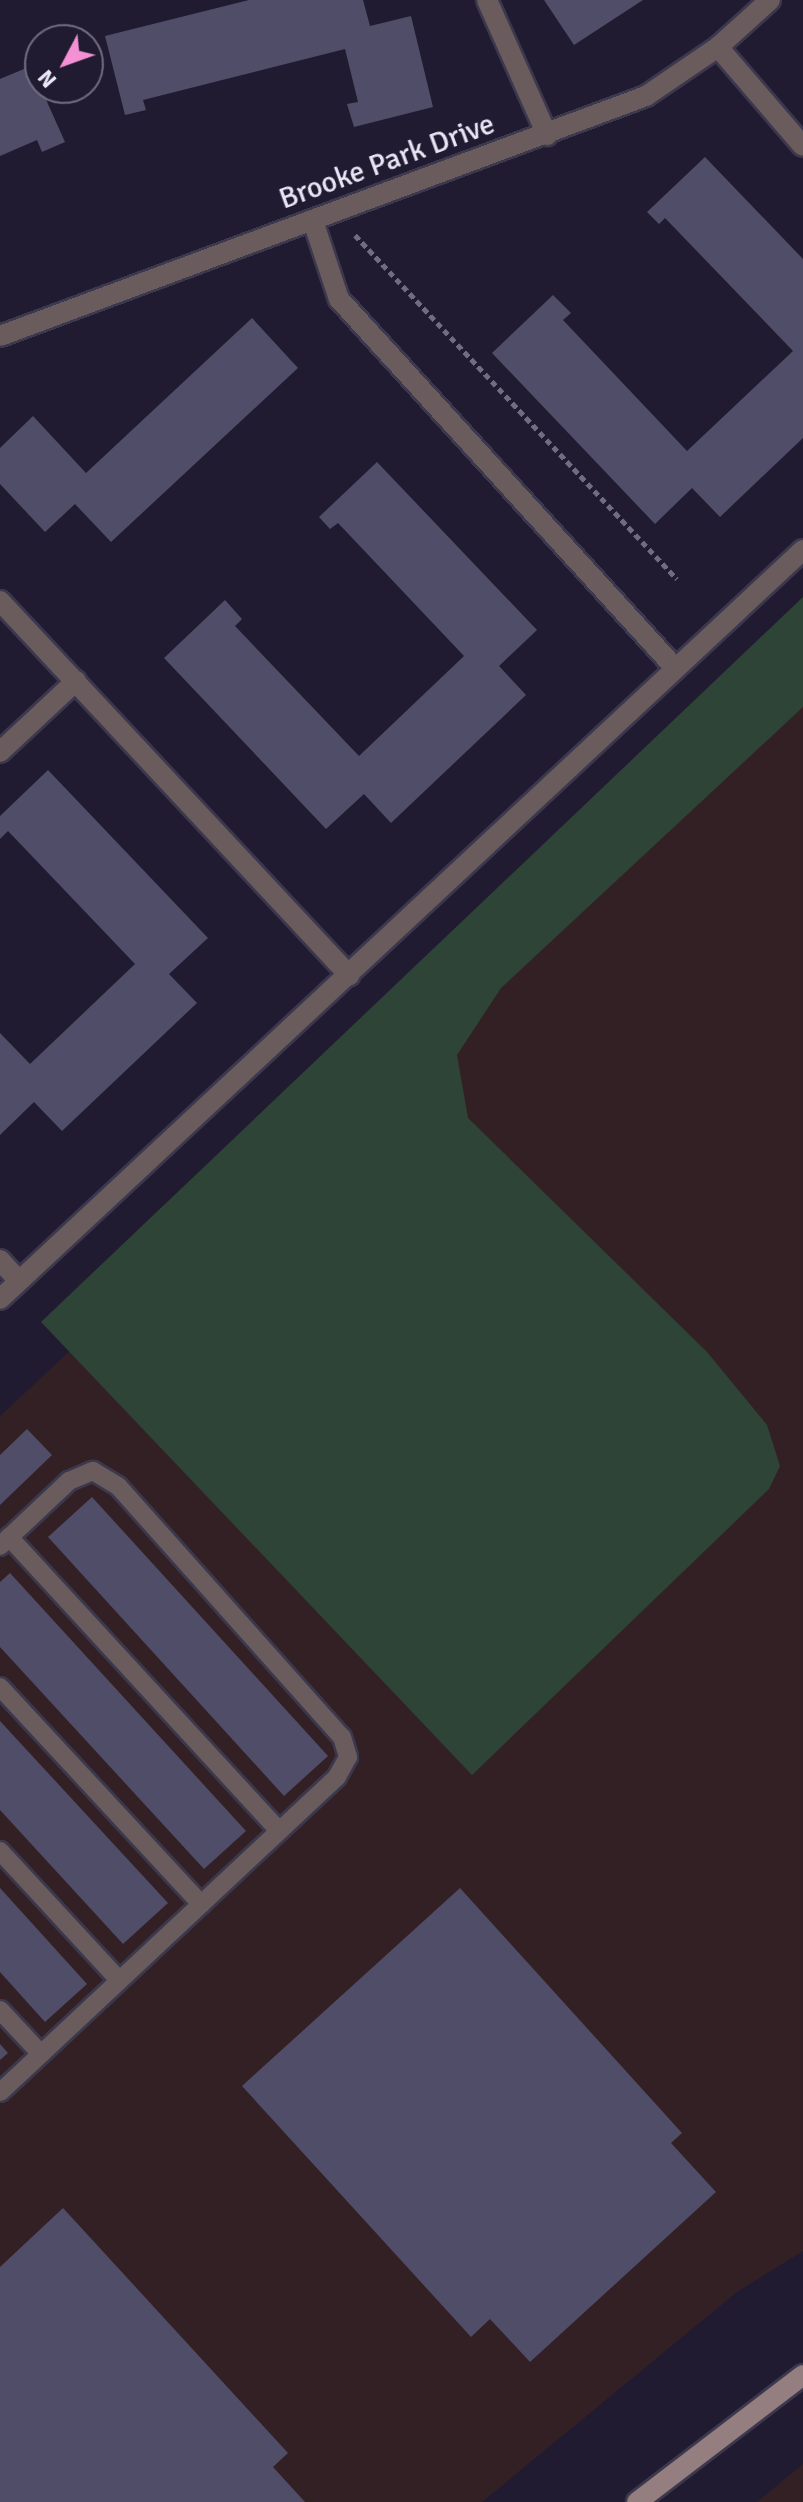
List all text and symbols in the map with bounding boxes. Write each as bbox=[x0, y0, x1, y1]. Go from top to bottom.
north arrow bbox=[24, 24, 104, 104]
text: N bbox=[32, 64, 62, 93]
street label: Brooke Park Drive bbox=[274, 106, 500, 218]

